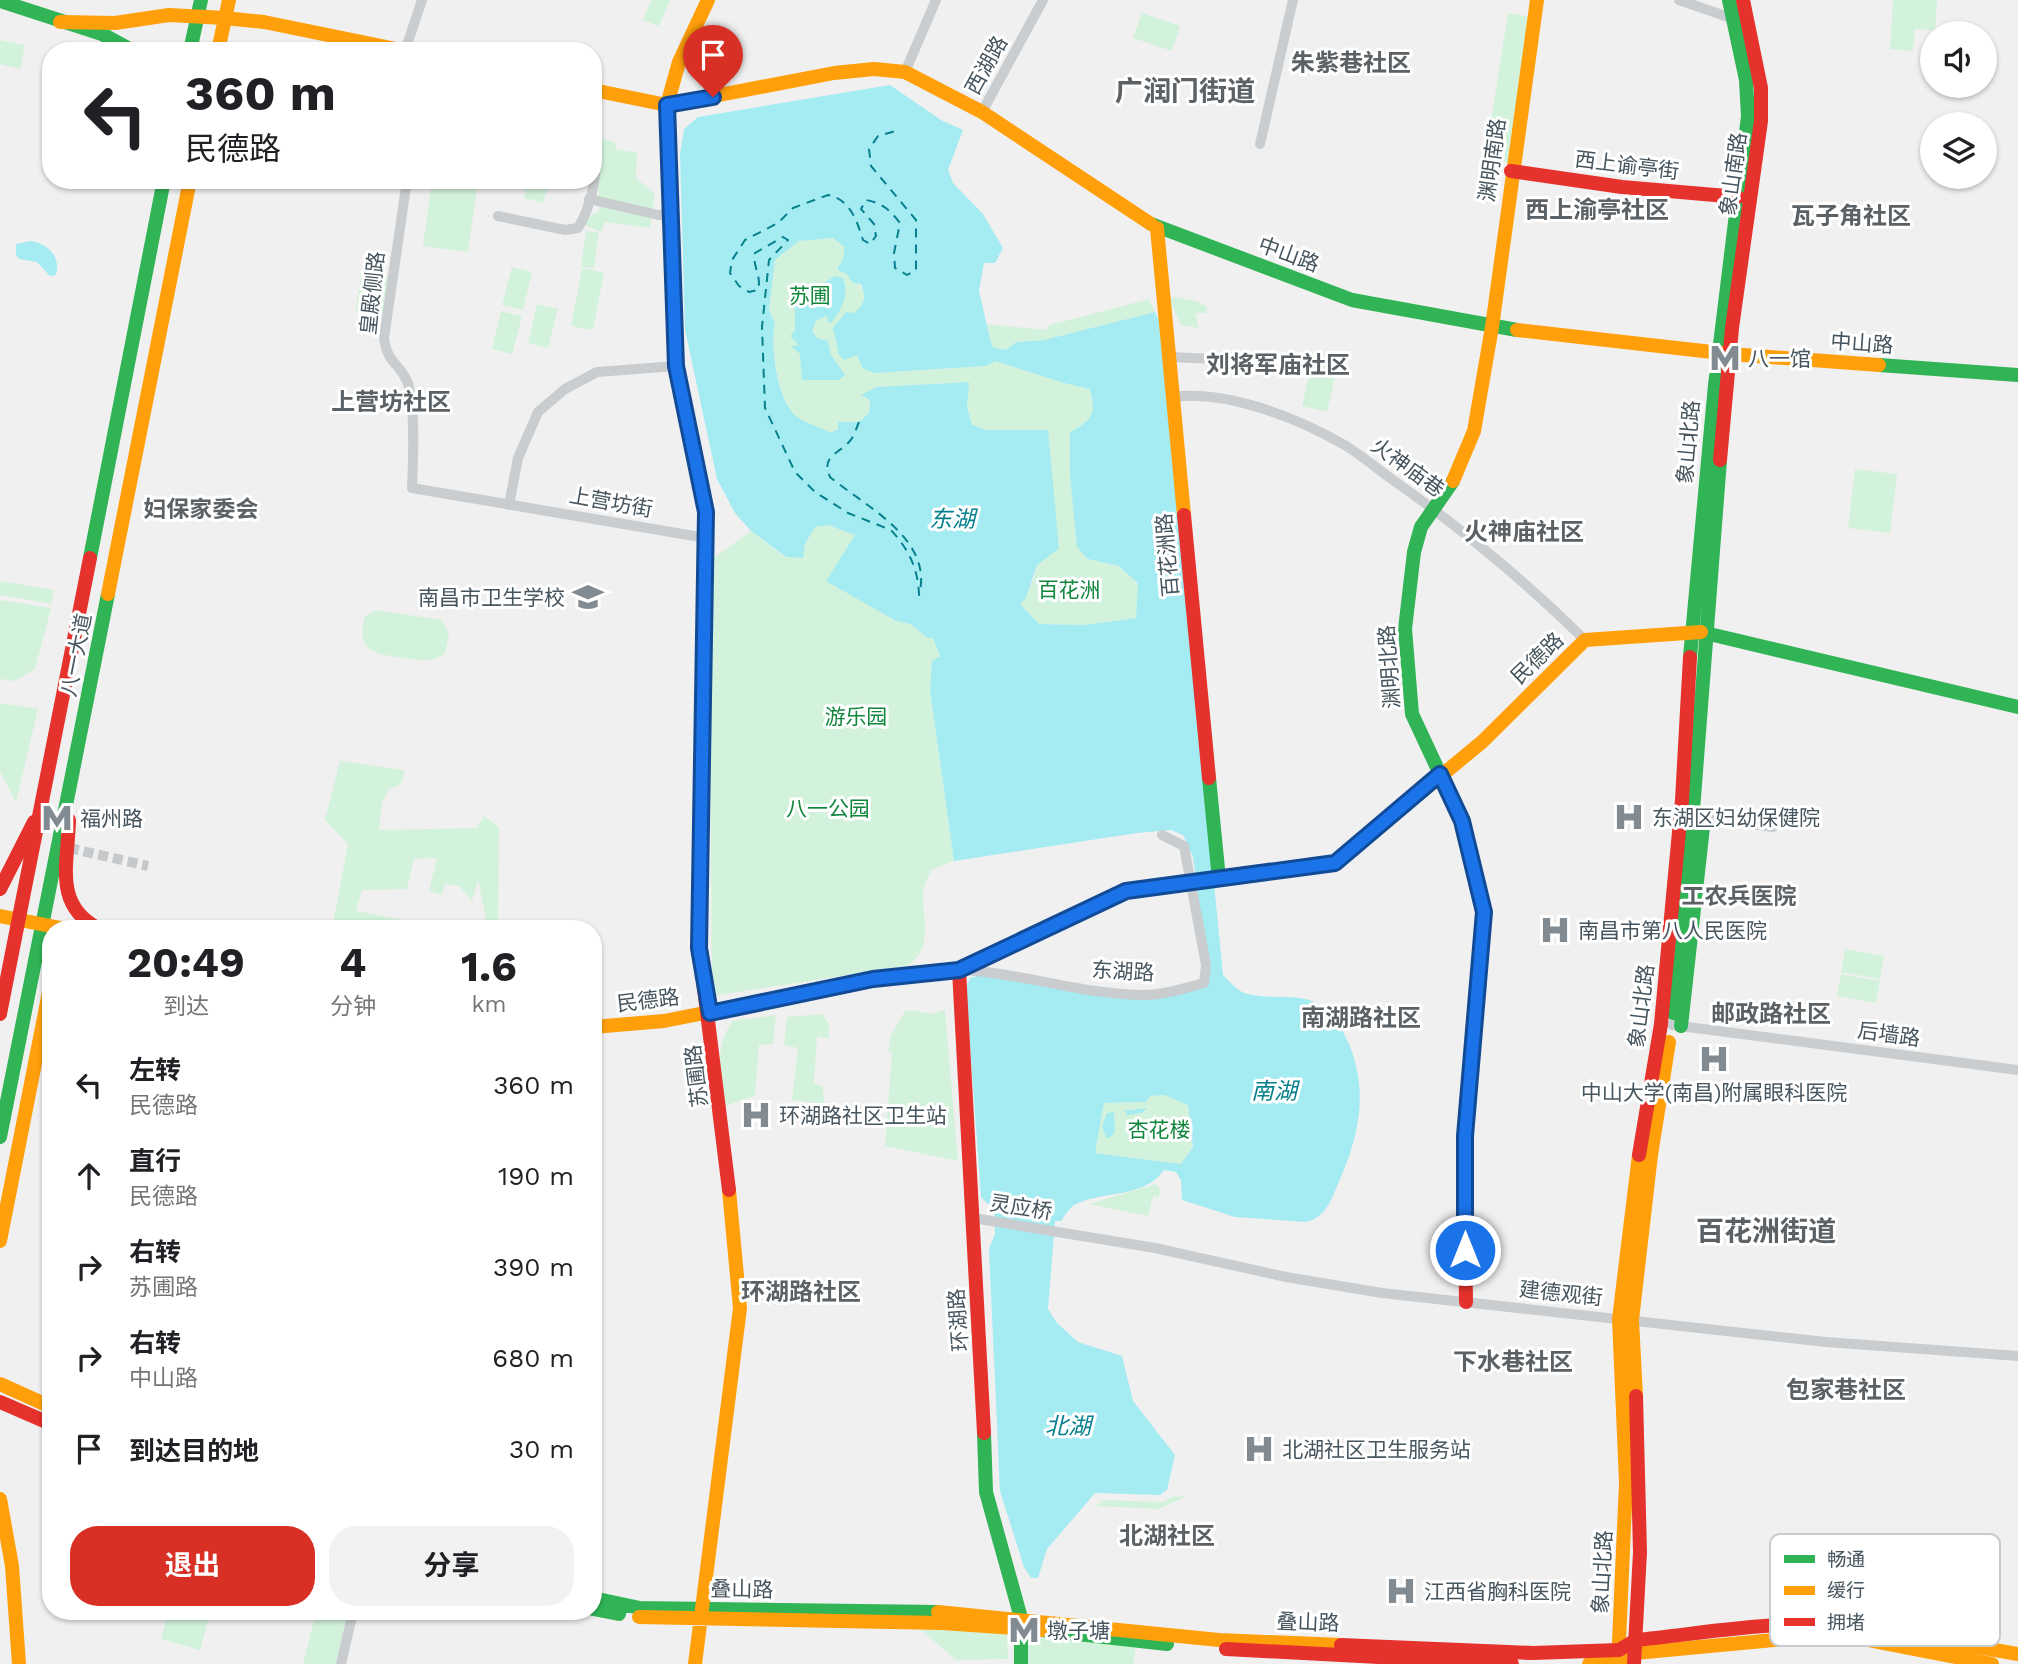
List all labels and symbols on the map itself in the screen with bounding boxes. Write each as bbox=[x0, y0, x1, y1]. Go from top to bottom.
pin bbox=[683, 25, 743, 97]
street label: 西湖路 bbox=[960, 31, 1012, 99]
district label: 朱紫巷社区 bbox=[1291, 49, 1411, 77]
district label: 广润门街道 bbox=[1115, 75, 1255, 108]
street label: 渊明南路 bbox=[1474, 117, 1510, 203]
street label: 象山南路 bbox=[1715, 131, 1751, 217]
street label: 西上谕亭街 bbox=[1573, 146, 1681, 184]
district label: 西上渝亭社区 bbox=[1525, 196, 1669, 224]
district label: 瓦子角社区 bbox=[1791, 202, 1911, 230]
street label: 中山路 bbox=[1255, 231, 1323, 277]
street label: 皇殿侧路 bbox=[355, 250, 389, 336]
park label: 苏圃 bbox=[789, 283, 831, 308]
street label: 中山路 bbox=[1830, 328, 1894, 358]
metro station icon: 八一馆 bbox=[1708, 341, 1742, 375]
place label: 八一馆 bbox=[1748, 346, 1811, 371]
district label: 刘将军庙社区 bbox=[1206, 351, 1350, 379]
district label: 上营坊社区 bbox=[331, 388, 451, 416]
street label: 象山北路 bbox=[1672, 399, 1704, 485]
street label: 火神庙巷 bbox=[1367, 432, 1449, 502]
street label: 上营坊街 bbox=[567, 482, 655, 522]
district label: 妇保家委会 bbox=[144, 496, 259, 523]
water label: 东湖 bbox=[929, 506, 978, 533]
street label: 百花洲路 bbox=[1151, 512, 1183, 598]
district label: 火神庙社区 bbox=[1464, 518, 1584, 546]
park label: 百花洲 bbox=[1038, 577, 1101, 602]
school or university icon: 南昌市卫生学校 bbox=[571, 580, 605, 614]
place label: 南昌市卫生学校 bbox=[418, 585, 565, 610]
street label: 八一大道 bbox=[56, 611, 96, 699]
street label: 渊明北路 bbox=[1374, 624, 1404, 710]
street label: 民德路 bbox=[1506, 627, 1568, 689]
park label: 游乐园 bbox=[825, 704, 888, 729]
park label: 八一公园 bbox=[786, 796, 870, 821]
hospital icon: 东湖区妇幼保健院 bbox=[1612, 800, 1646, 834]
metro station icon: 福州路 bbox=[40, 801, 74, 835]
place label: 东湖区妇幼保健院 bbox=[1652, 805, 1820, 830]
place label: 福州路 bbox=[80, 806, 143, 831]
district label: 工农兵医院 bbox=[1682, 883, 1797, 910]
hospital icon: 南昌市第八人民医院 bbox=[1538, 913, 1572, 947]
place label: 南昌市第八人民医院 bbox=[1578, 918, 1767, 943]
street label: 东湖路 bbox=[1091, 957, 1155, 985]
street label: 象山北路 bbox=[1623, 963, 1659, 1049]
street label: 民德路 bbox=[615, 984, 681, 1016]
district label: 邮政路社区 bbox=[1711, 1000, 1831, 1028]
district label: 南湖路社区 bbox=[1301, 1004, 1421, 1032]
street label: 后墙路 bbox=[1856, 1017, 1922, 1051]
hospital icon: 中山大学(南昌)附属眼科医院 bbox=[1697, 1042, 1731, 1076]
street label: 苏圃路 bbox=[680, 1043, 712, 1109]
water label: 南湖 bbox=[1251, 1078, 1300, 1105]
place label: 中山大学(南昌)附属眼科医院 bbox=[1581, 1080, 1847, 1105]
hospital icon: 环湖路社区卫生站 bbox=[739, 1098, 773, 1132]
place label: 环湖路社区卫生站 bbox=[779, 1103, 947, 1128]
park label: 杏花楼 bbox=[1128, 1117, 1191, 1142]
street label: 灵应桥 bbox=[988, 1190, 1054, 1224]
position arrow bbox=[1428, 1213, 1502, 1287]
district label: 百花洲街道 bbox=[1696, 1215, 1836, 1248]
street label: 建德观街 bbox=[1518, 1276, 1604, 1310]
district label: 环湖路社区 bbox=[741, 1278, 861, 1306]
street label: 环湖路 bbox=[943, 1288, 973, 1352]
district label: 下水巷社区 bbox=[1453, 1348, 1573, 1376]
district label: 包家巷社区 bbox=[1786, 1376, 1906, 1404]
water label: 北湖 bbox=[1045, 1413, 1094, 1440]
hospital icon: 北湖社区卫生服务站 bbox=[1242, 1432, 1276, 1466]
place label: 北湖社区卫生服务站 bbox=[1282, 1437, 1471, 1462]
district label: 北湖社区 bbox=[1119, 1522, 1215, 1550]
street label: 象山北路 bbox=[1587, 1529, 1617, 1615]
legend bbox=[1770, 1534, 2000, 1646]
text: 畅通 bbox=[1827, 1548, 1865, 1571]
hospital icon: 江西省胸科医院 bbox=[1384, 1574, 1418, 1608]
street label: 叠山路 bbox=[710, 1576, 774, 1602]
place label: 江西省胸科医院 bbox=[1424, 1579, 1571, 1604]
text: 缓行 bbox=[1827, 1579, 1865, 1602]
street label: 叠山路 bbox=[1276, 1608, 1340, 1636]
text: 拥堵 bbox=[1827, 1611, 1865, 1634]
metro station icon: 墩子塘 bbox=[1007, 1613, 1041, 1647]
place label: 墩子塘 bbox=[1047, 1618, 1110, 1643]

